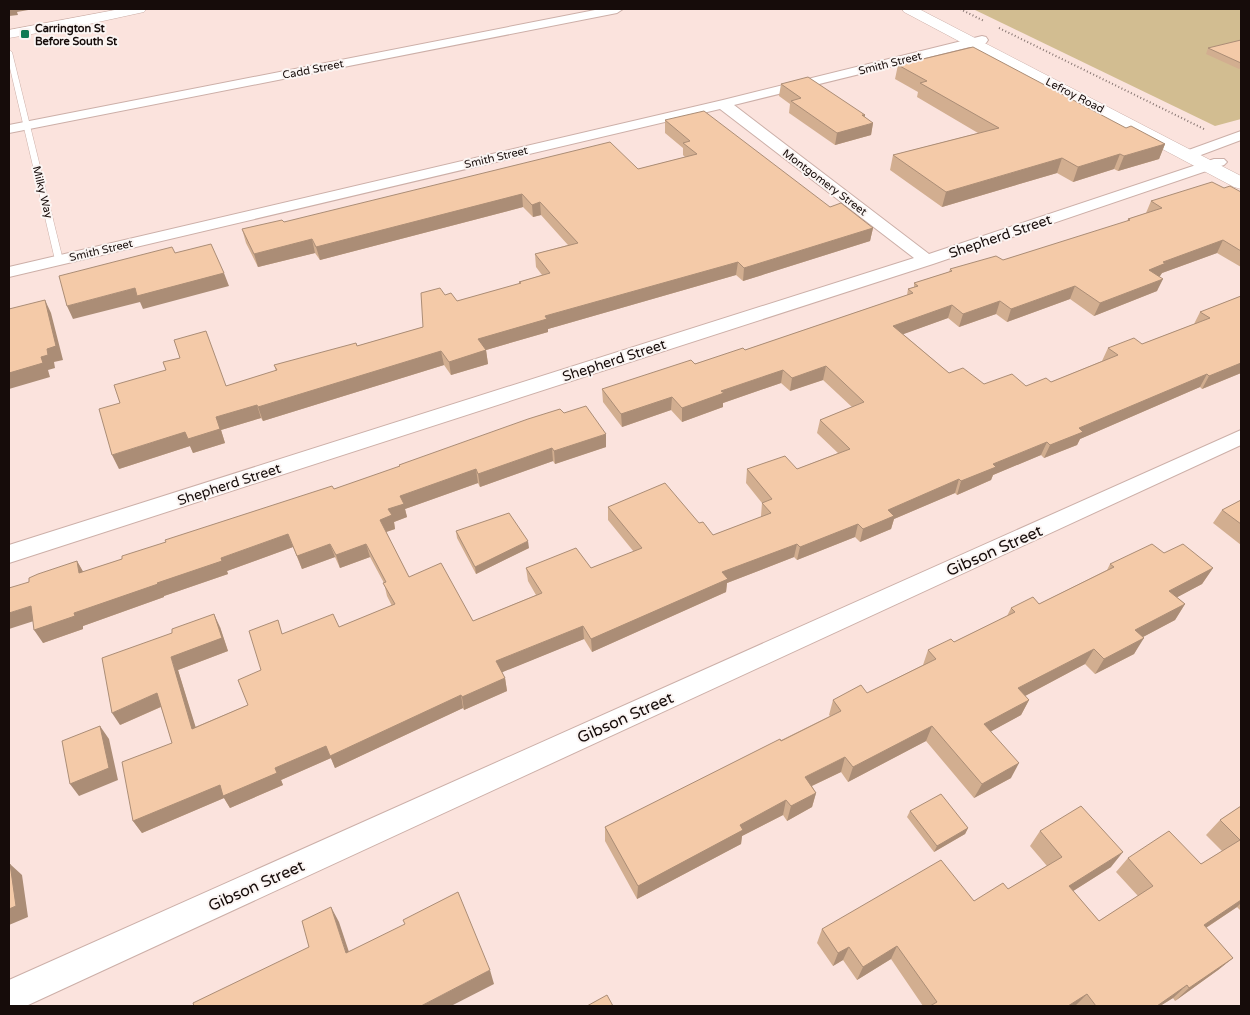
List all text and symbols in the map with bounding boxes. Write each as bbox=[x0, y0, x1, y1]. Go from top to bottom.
place label: Carrington St Before South St bbox=[35, 22, 118, 48]
marker: Carrington St Before South St bbox=[19, 28, 31, 40]
street label: Smith Street bbox=[857, 49, 923, 78]
street label: Cadd Street bbox=[281, 57, 345, 82]
street label: Lefroy Road bbox=[1043, 75, 1106, 116]
street label: Smith Street bbox=[463, 144, 529, 171]
street label: Montgomery Street bbox=[780, 146, 869, 218]
street label: Milky Way bbox=[30, 165, 55, 220]
street label: Shepherd Street bbox=[946, 211, 1055, 262]
street label: Smith Street bbox=[68, 237, 134, 264]
street label: Shepherd Street bbox=[560, 336, 669, 385]
street label: Shepherd Street bbox=[175, 460, 284, 509]
street label: Gibson Street bbox=[943, 521, 1046, 581]
street label: Gibson Street bbox=[574, 688, 677, 748]
street label: Gibson Street bbox=[205, 856, 308, 916]

